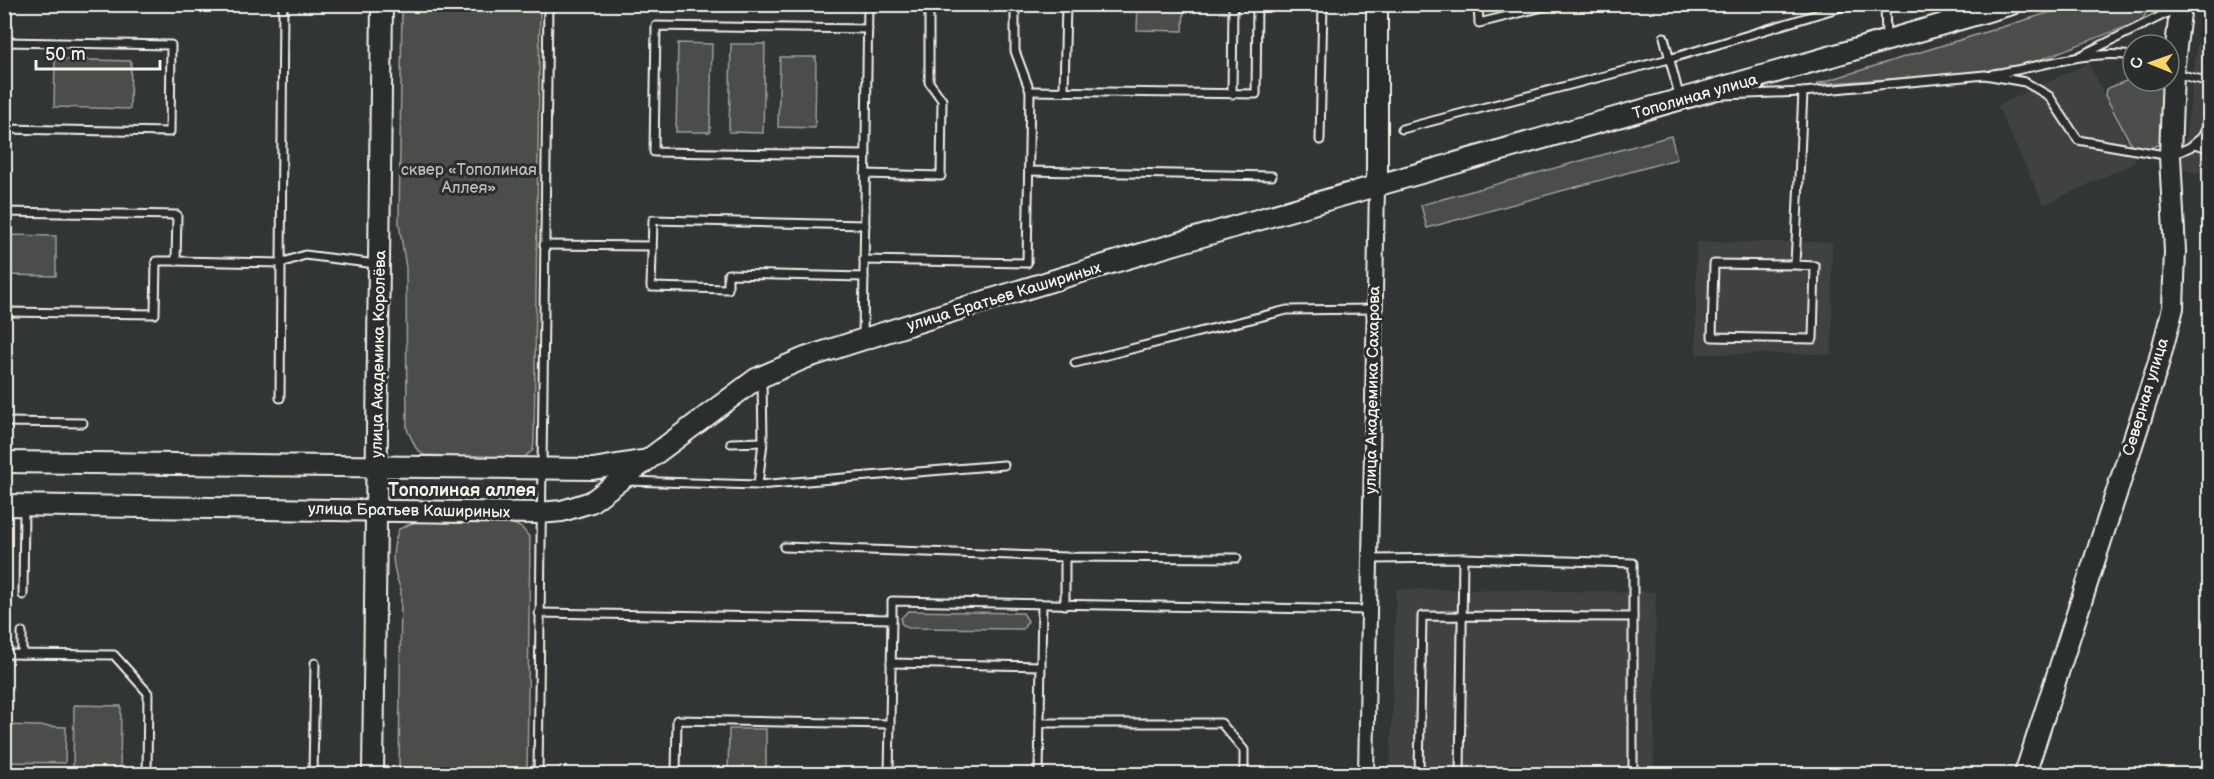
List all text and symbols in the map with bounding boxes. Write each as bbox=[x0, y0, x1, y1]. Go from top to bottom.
scale bar bbox=[36, 33, 160, 71]
north arrow bbox=[2121, 33, 2181, 93]
text: 50 m bbox=[45, 44, 86, 65]
text: С bbox=[2128, 57, 2147, 68]
street label: Тополиная улица bbox=[1630, 70, 1760, 124]
park label: сквер «Тополиная Аллея» bbox=[401, 161, 537, 198]
street label: улица Академика Королёва bbox=[368, 249, 390, 458]
street label: улица Братьев Кашириных bbox=[905, 258, 1103, 336]
street label: улица Академика Сахарова bbox=[1362, 285, 1384, 494]
street label: Северная улица bbox=[2119, 335, 2173, 458]
district label: Тополиная аллея bbox=[388, 480, 536, 501]
street label: улица Братьев Кашириных bbox=[308, 500, 510, 522]

